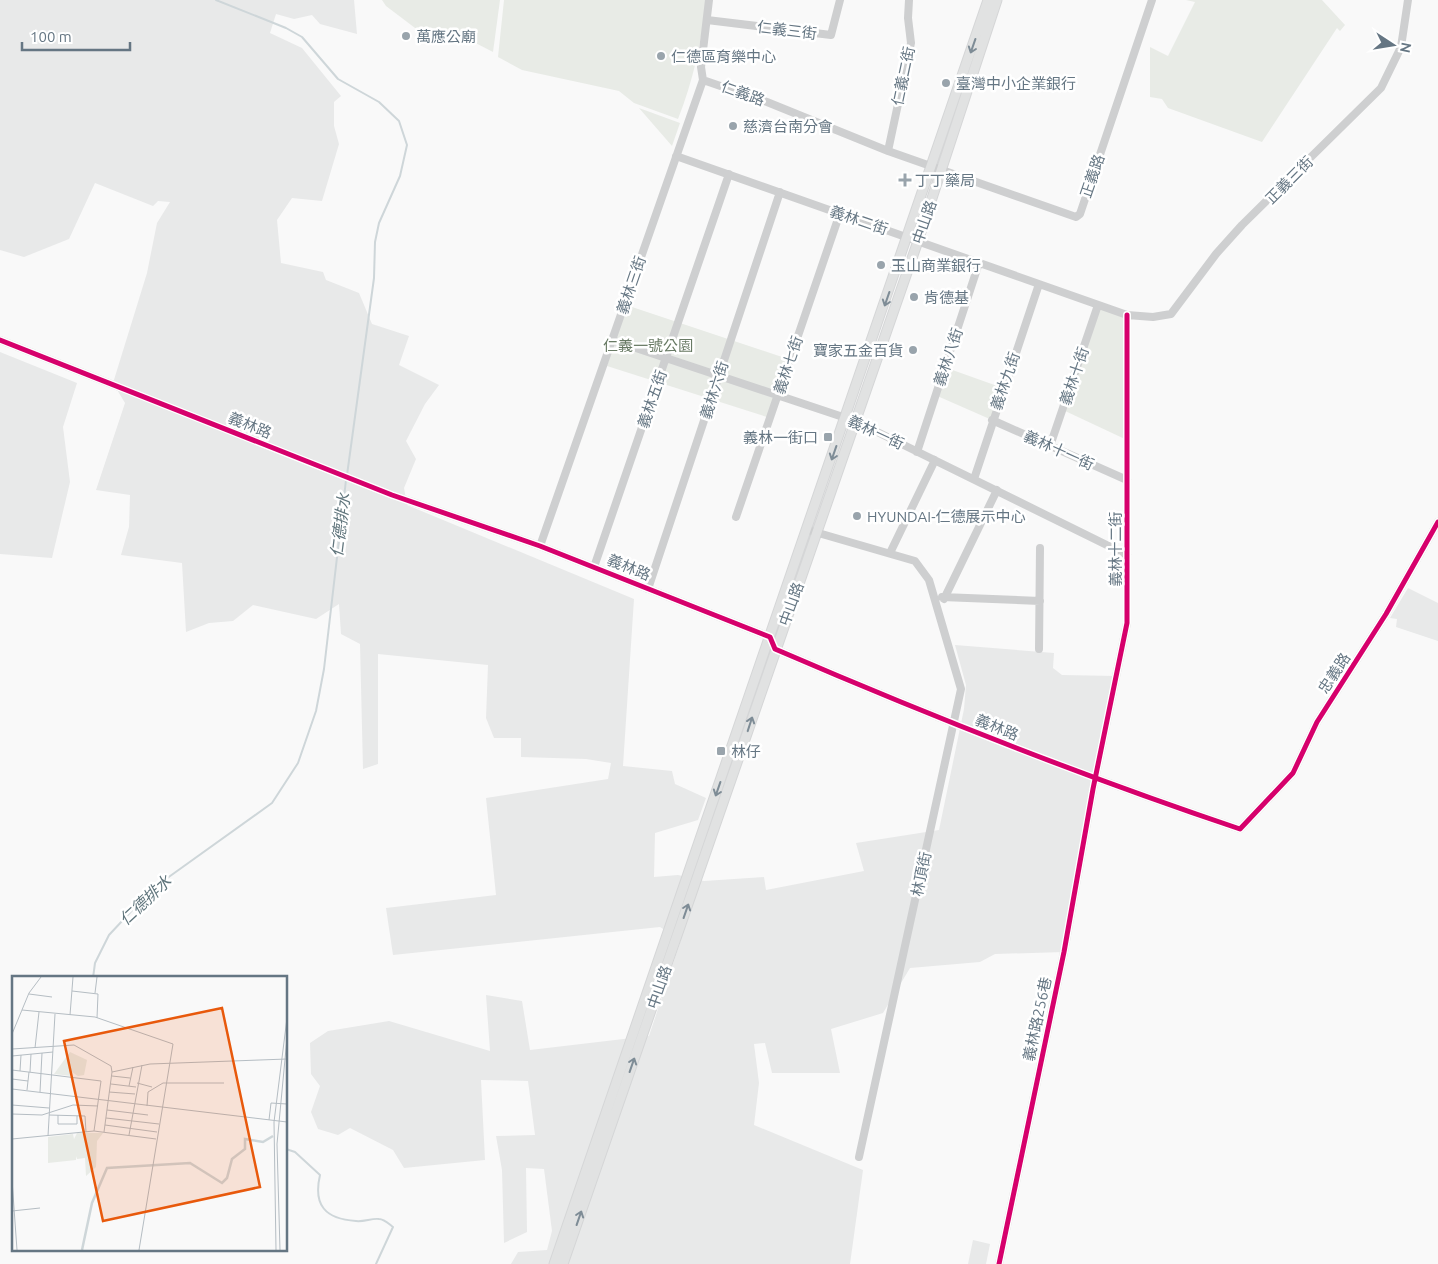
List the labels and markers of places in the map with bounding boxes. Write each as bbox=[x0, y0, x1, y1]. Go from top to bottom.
place label: 萬應公廟 bbox=[416, 28, 476, 45]
marker: 萬應公廟 bbox=[400, 30, 412, 42]
place label: 仁德區育樂中心 bbox=[671, 48, 776, 65]
marker: 仁德區育樂中心 bbox=[655, 50, 667, 62]
place label: 臺灣中小企業銀行 bbox=[956, 75, 1076, 92]
marker: 臺灣中小企業銀行 bbox=[940, 77, 952, 89]
place label: 慈濟台南分會 bbox=[743, 118, 833, 135]
marker: 慈濟台南分會 bbox=[727, 120, 739, 132]
place label: 丁丁藥局 bbox=[915, 172, 975, 189]
marker: 丁丁藥局 bbox=[899, 174, 911, 186]
place label: 玉山商業銀行 bbox=[891, 257, 981, 274]
marker: 玉山商業銀行 bbox=[875, 259, 887, 271]
place label: 肯德基 bbox=[924, 289, 969, 306]
marker: 肯德基 bbox=[908, 291, 920, 303]
place label: 寶家五金百貨 bbox=[813, 342, 903, 359]
marker: 寶家五金百貨 bbox=[907, 344, 919, 356]
place label: 義林一街口 bbox=[743, 429, 818, 446]
marker: 義林一街口 bbox=[822, 431, 834, 443]
place label: HYUNDAI-仁德展示中心 bbox=[867, 508, 1025, 525]
marker: HYUNDAI-仁德展示中心 bbox=[851, 510, 863, 522]
place label: 林仔 bbox=[731, 743, 761, 760]
marker: 林仔 bbox=[715, 745, 727, 757]

